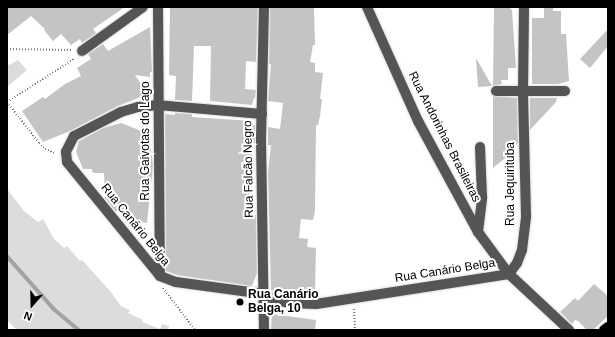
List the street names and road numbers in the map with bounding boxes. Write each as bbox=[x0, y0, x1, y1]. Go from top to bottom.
street label: Rua Andorinhas Brasileiras bbox=[405, 69, 483, 205]
street label: Rua Gaivotas do Lago bbox=[139, 81, 153, 201]
street label: Rua Falcão Negro bbox=[241, 120, 257, 218]
street label: Rua Jequirituba bbox=[504, 142, 518, 226]
street label: Rua Canário Belga bbox=[97, 181, 173, 269]
street label: Rua Canário Belga bbox=[394, 256, 496, 286]

